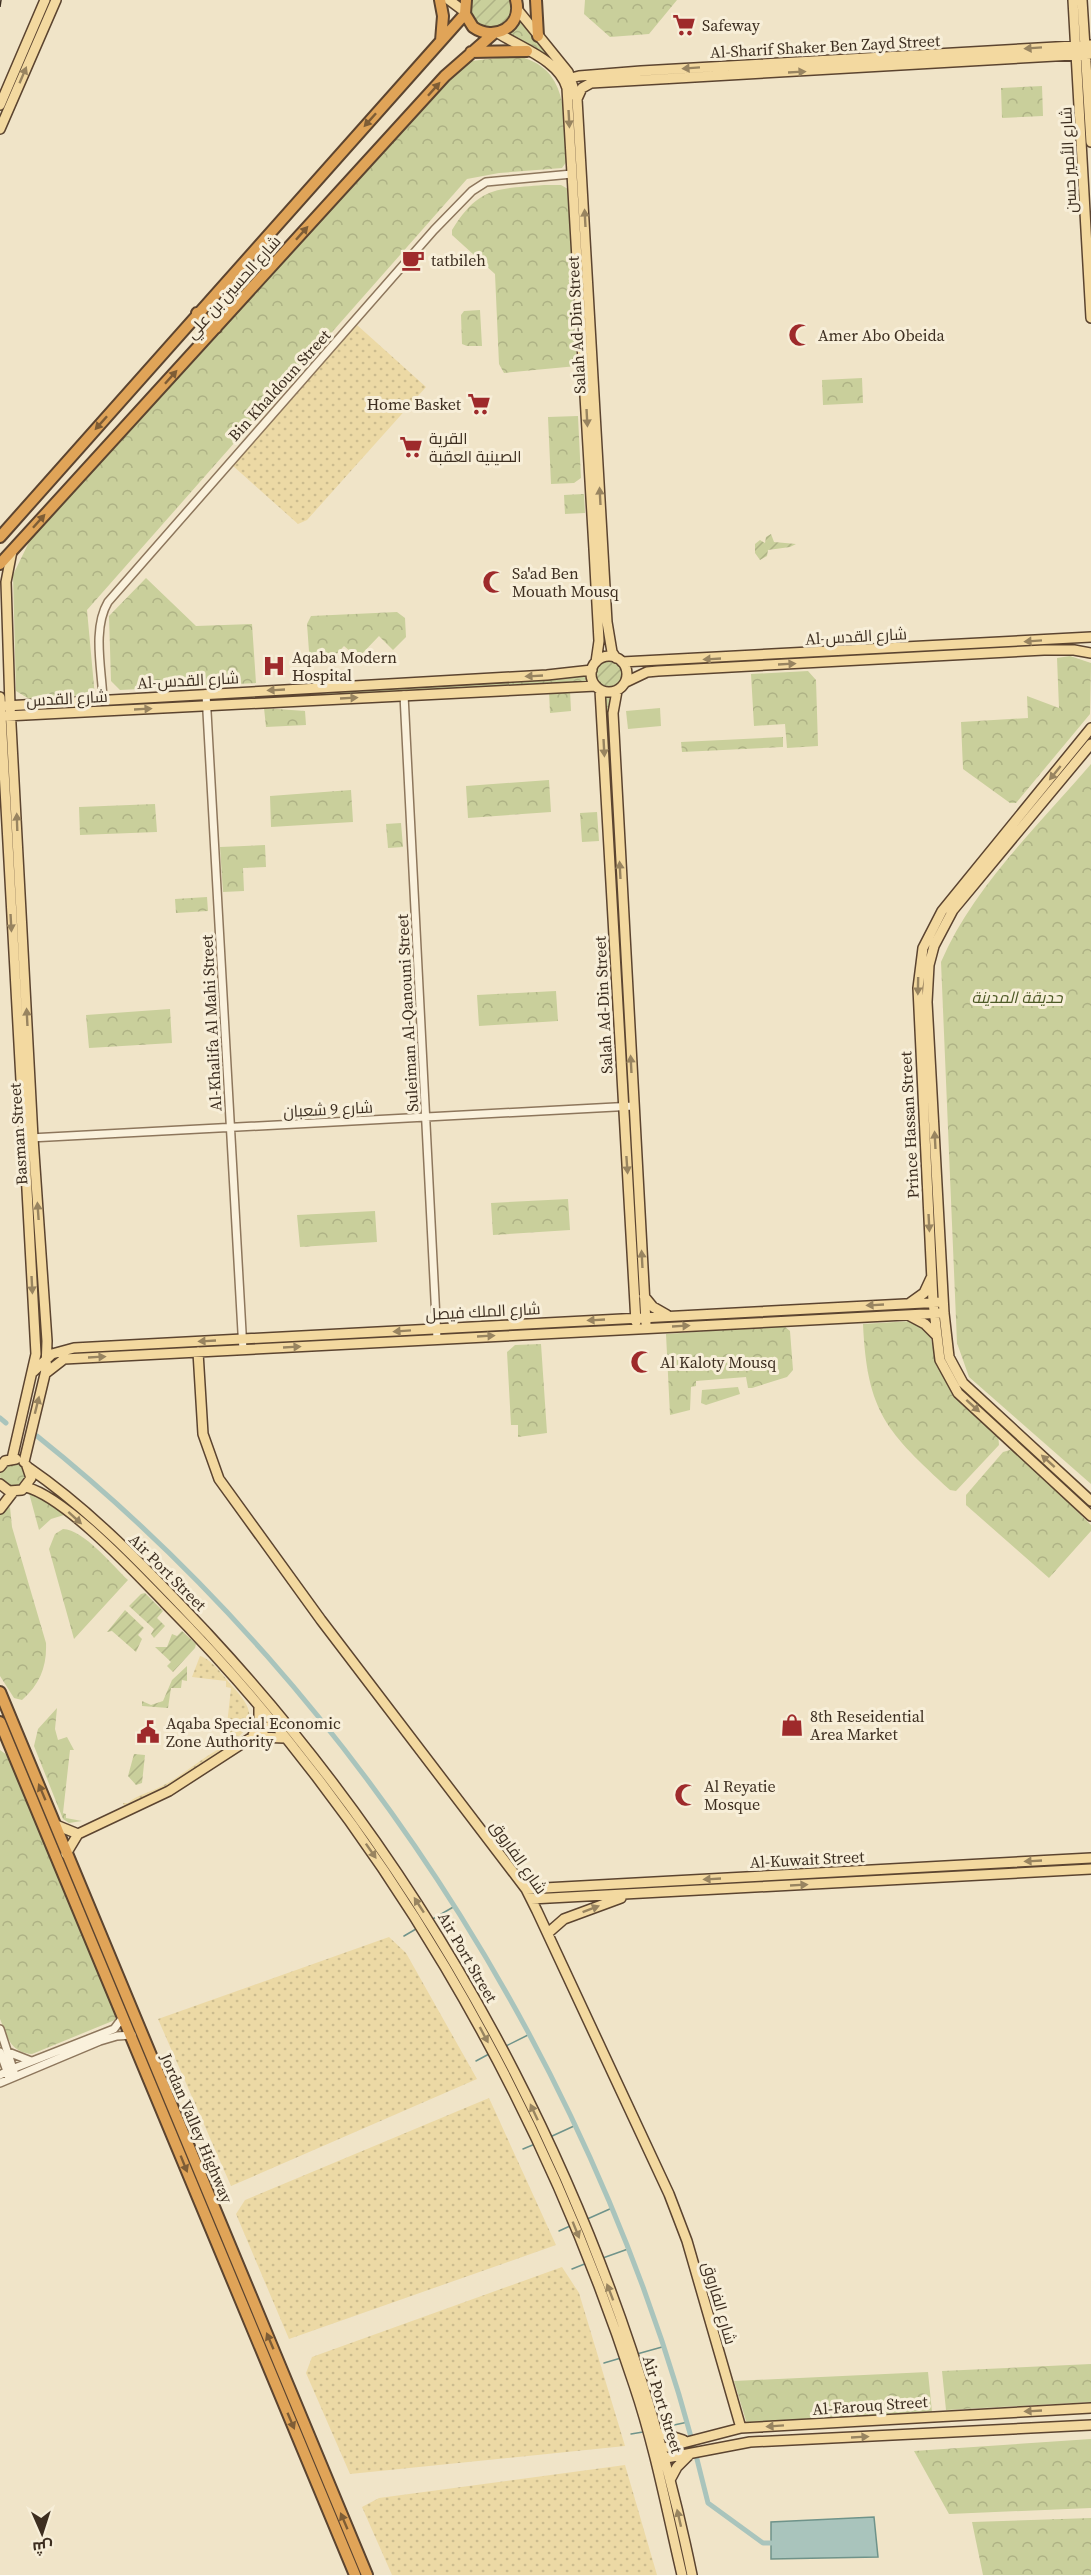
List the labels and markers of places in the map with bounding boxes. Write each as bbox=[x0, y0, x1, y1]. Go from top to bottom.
supermarket icon: Safeway bbox=[671, 12, 697, 38]
place label: Safeway bbox=[702, 14, 761, 36]
cafe icon: tatbileh bbox=[400, 247, 426, 273]
place label: tatbileh bbox=[431, 249, 486, 271]
mosque icon: Amer Abo Obeida bbox=[787, 322, 813, 348]
place label: Amer Abo Obeida bbox=[818, 324, 945, 346]
supermarket icon: Home Basket bbox=[466, 391, 492, 417]
place label: Home Basket bbox=[367, 393, 462, 415]
place label: القرية الصينية العقبة bbox=[429, 427, 522, 467]
supermarket icon: القرية الصينية العقبة bbox=[398, 434, 424, 460]
place label: Sa'ad Ben Mouath Mousq bbox=[512, 562, 619, 602]
mosque icon: Sa'ad Ben Mouath Mousq bbox=[481, 569, 507, 595]
place label: Aqaba Modern Hospital bbox=[292, 646, 397, 686]
hospital icon: Aqaba Modern Hospital bbox=[261, 653, 287, 679]
mosque icon: Al Kaloty Mousq bbox=[629, 1349, 655, 1375]
place label: Al Kaloty Mousq bbox=[660, 1351, 776, 1373]
place label: 8th Reseidential Area Market bbox=[810, 1705, 925, 1745]
place label: Aqaba Special Economic Zone Authority bbox=[166, 1712, 341, 1752]
shop icon: 8th Reseidential Area Market bbox=[779, 1712, 805, 1738]
public building icon: Aqaba Special Economic Zone Authority bbox=[135, 1719, 161, 1745]
place label: Al Reyatie Mosque bbox=[704, 1775, 776, 1815]
mosque icon: Al Reyatie Mosque bbox=[673, 1782, 699, 1808]

